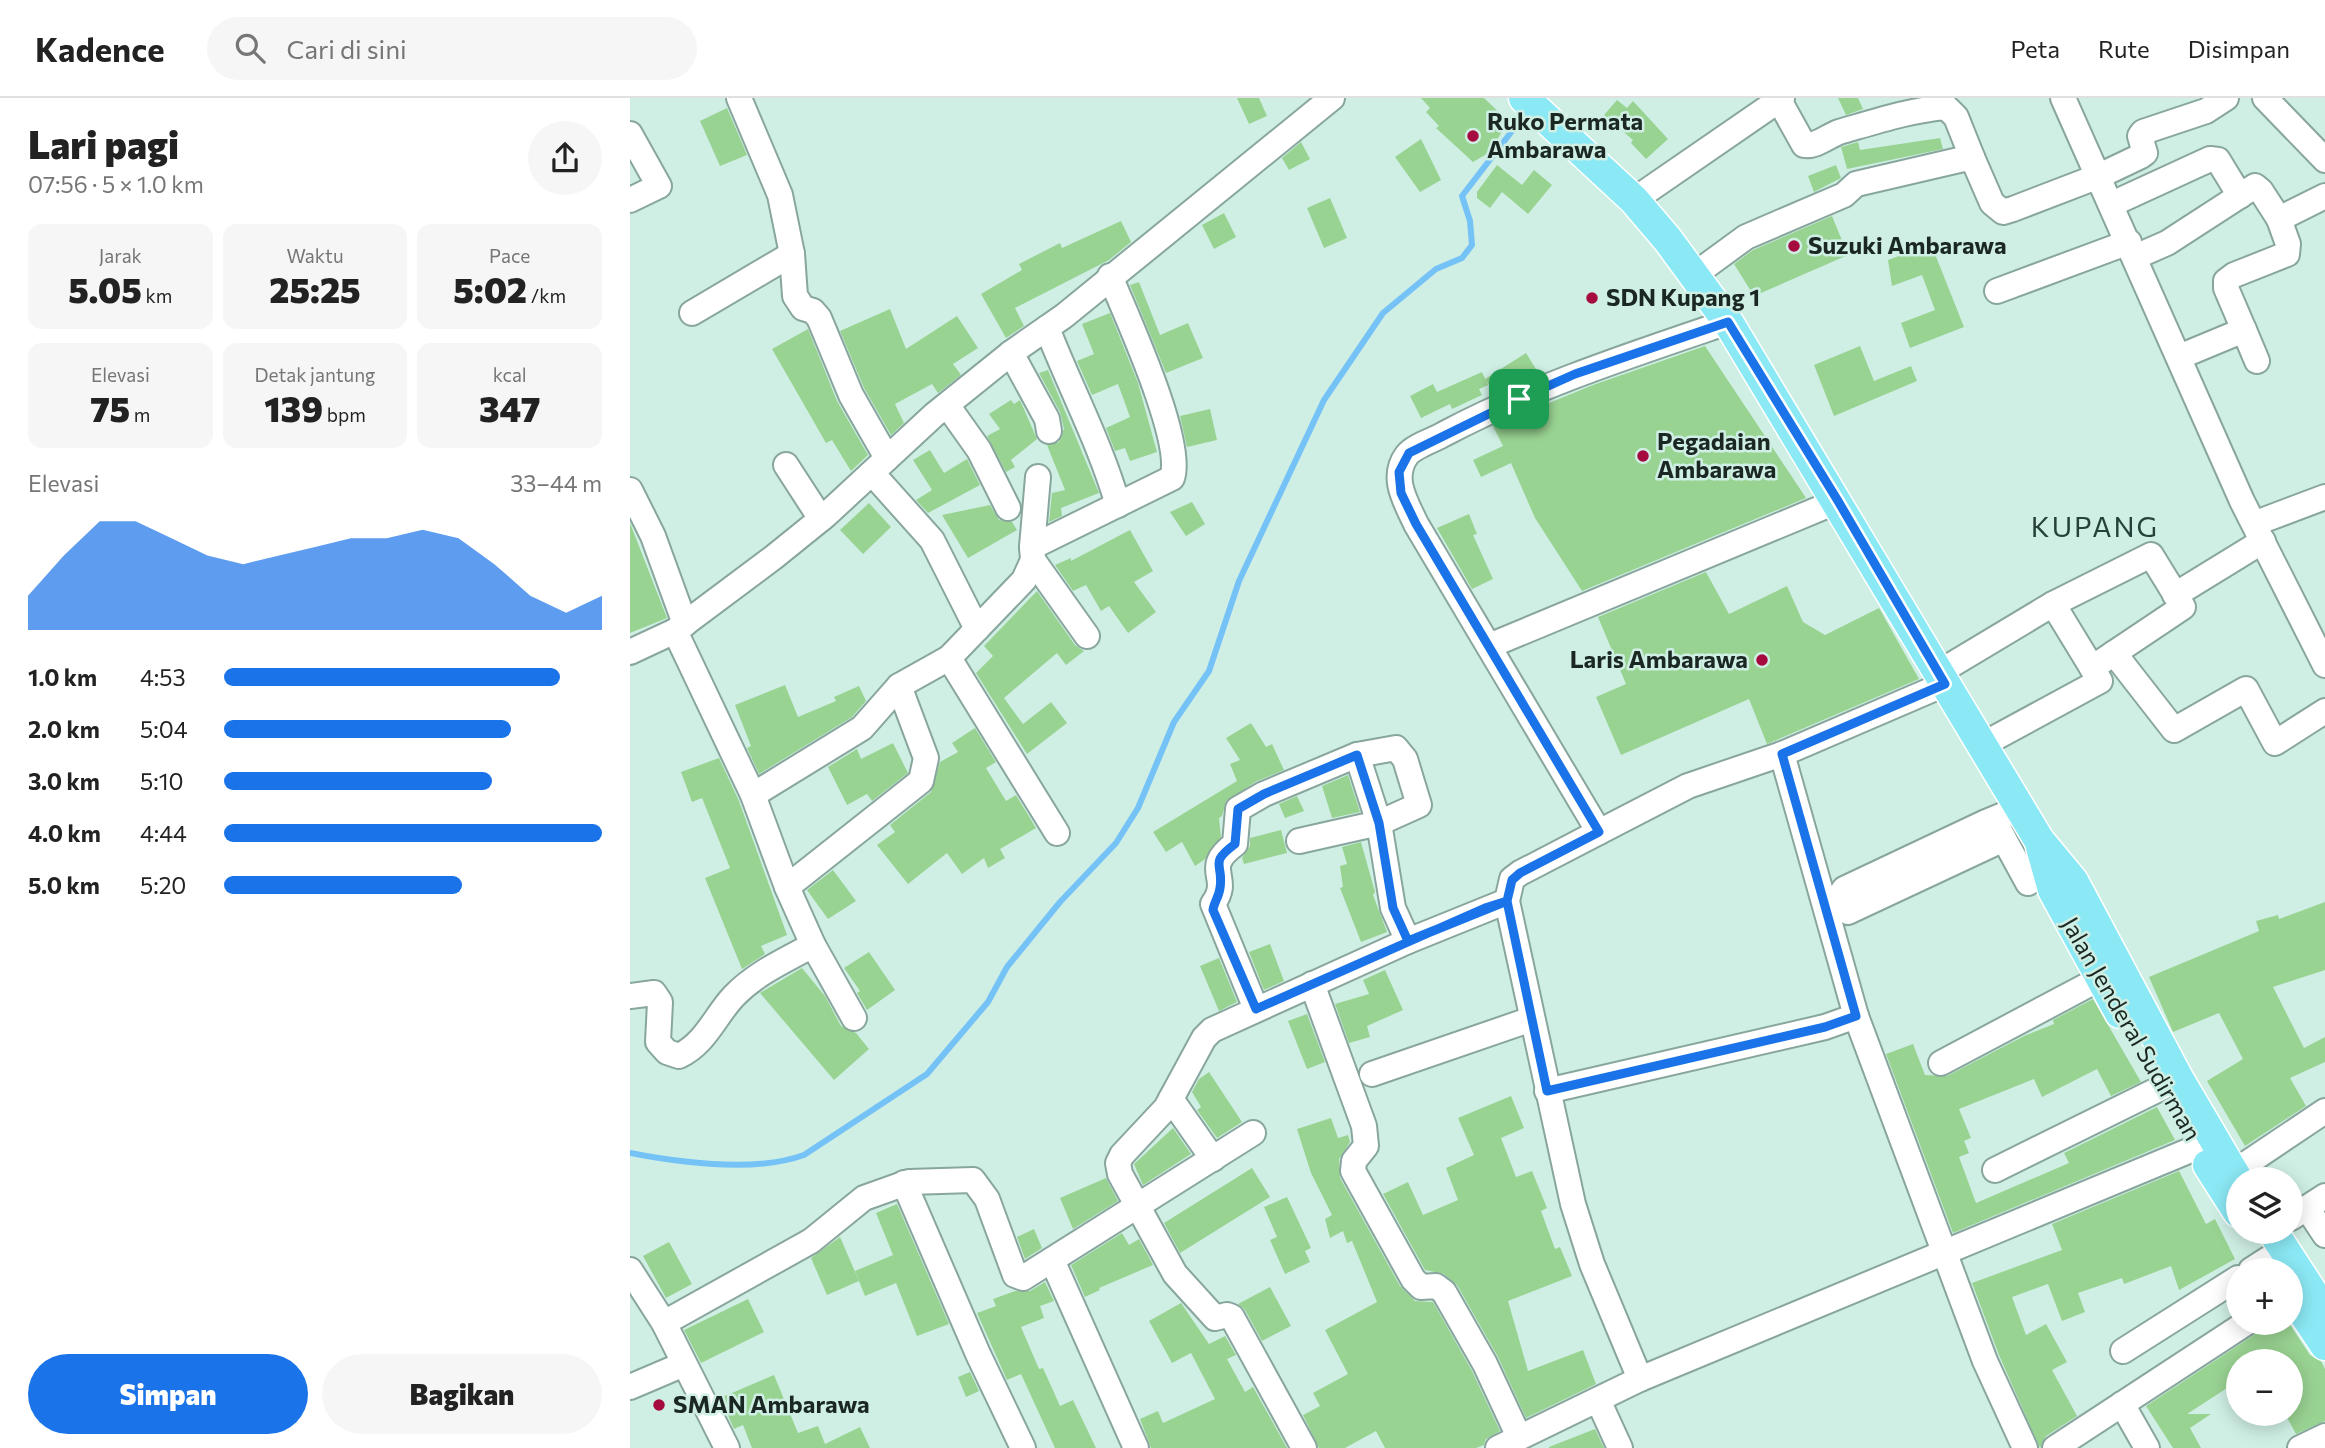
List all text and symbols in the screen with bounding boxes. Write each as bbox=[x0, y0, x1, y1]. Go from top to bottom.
search box bbox=[207, 17, 697, 80]
text: Kadence bbox=[35, 28, 165, 69]
icon: search bbox=[231, 29, 269, 67]
text: Cari di sini bbox=[287, 33, 407, 64]
text: Peta bbox=[2010, 34, 2060, 63]
text: Rute bbox=[2098, 34, 2150, 63]
text: Disimpan bbox=[2188, 34, 2290, 63]
place label: Ruko Permata Ambarawa bbox=[1487, 106, 1643, 163]
text: Lari pagi bbox=[28, 120, 179, 167]
button: share bbox=[528, 121, 602, 195]
marker: Ruko Permata Ambarawa bbox=[1465, 128, 1481, 144]
text: 07:56 · 5 × 1.0 km bbox=[28, 170, 204, 198]
place label: Suzuki Ambarawa bbox=[1808, 230, 2007, 259]
marker: Suzuki Ambarawa bbox=[1786, 238, 1802, 254]
text: Jarak bbox=[99, 244, 142, 267]
text: Waktu bbox=[286, 244, 344, 267]
text: Pace bbox=[489, 244, 530, 267]
text: 5.05 bbox=[68, 267, 142, 310]
text: 25:25 bbox=[269, 267, 361, 310]
text: 5:02 bbox=[453, 267, 527, 310]
place label: SDN Kupang 1 bbox=[1606, 282, 1760, 311]
text: km bbox=[142, 284, 172, 307]
text: /km bbox=[527, 284, 566, 307]
marker: SDN Kupang 1 bbox=[1584, 290, 1600, 306]
text: Elevasi bbox=[91, 363, 150, 386]
text: Detak jantung bbox=[255, 363, 375, 386]
text: kcal bbox=[493, 363, 527, 386]
pin bbox=[1489, 369, 1549, 429]
icon: arrive bbox=[1500, 380, 1538, 418]
text: 75 bbox=[90, 386, 130, 429]
text: 139 bbox=[264, 386, 323, 429]
text: 347 bbox=[479, 386, 540, 429]
text: m bbox=[130, 403, 150, 426]
text: bpm bbox=[323, 403, 366, 426]
place label: Pegadaian Ambarawa bbox=[1657, 426, 1776, 483]
marker: Pegadaian Ambarawa bbox=[1635, 448, 1651, 464]
text: Elevasi bbox=[28, 469, 99, 497]
text: 33–44 m bbox=[510, 469, 602, 497]
district label: KUPANG bbox=[2031, 509, 2159, 543]
place label: Laris Ambarawa bbox=[1570, 644, 1748, 673]
marker: Laris Ambarawa bbox=[1754, 652, 1770, 668]
text: 1.0 km bbox=[28, 663, 97, 691]
text: 4:53 bbox=[140, 663, 186, 691]
text: 2.0 km bbox=[28, 715, 100, 743]
text: 5:04 bbox=[140, 715, 187, 743]
text: 3.0 km bbox=[28, 767, 100, 795]
text: 5:10 bbox=[140, 767, 183, 795]
text: 4.0 km bbox=[28, 819, 101, 847]
text: 4:44 bbox=[140, 819, 187, 847]
text: 5.0 km bbox=[28, 871, 100, 899]
text: 5:20 bbox=[140, 871, 186, 899]
street label: Jalan Jenderal Sudirman bbox=[2056, 911, 2208, 1145]
map controls bbox=[2226, 1167, 2303, 1426]
button: layers bbox=[2226, 1167, 2303, 1244]
button: + bbox=[2226, 1258, 2303, 1335]
button: − bbox=[2226, 1349, 2303, 1426]
button: Simpan bbox=[28, 1354, 308, 1434]
button: Bagikan bbox=[322, 1354, 602, 1434]
place label: SMAN Ambarawa bbox=[673, 1389, 870, 1418]
marker: SMAN Ambarawa bbox=[651, 1397, 667, 1413]

